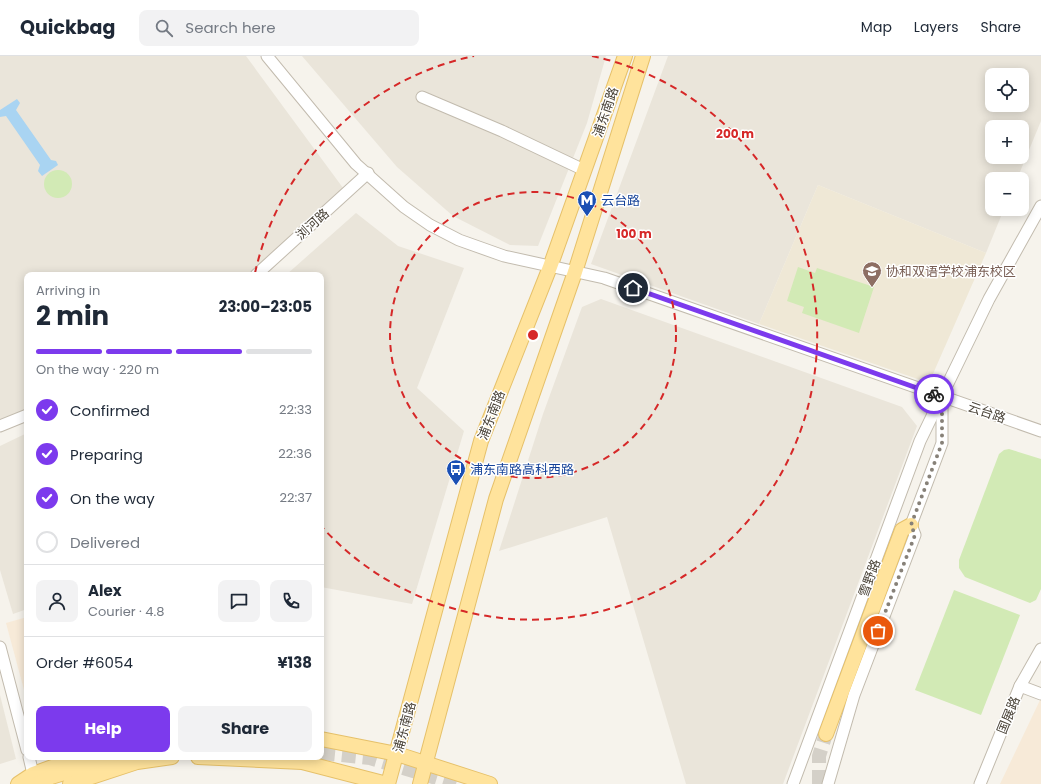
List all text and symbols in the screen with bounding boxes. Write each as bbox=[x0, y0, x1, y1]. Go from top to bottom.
search box bbox=[139, 10, 419, 46]
text: Quickbag bbox=[20, 14, 115, 41]
icon: search bbox=[153, 17, 175, 39]
text: Search here bbox=[185, 17, 276, 38]
text: Map bbox=[861, 17, 892, 37]
text: Layers bbox=[914, 17, 958, 37]
text: Share bbox=[980, 17, 1021, 37]
map controls bbox=[985, 68, 1029, 216]
button: locate bbox=[985, 68, 1029, 112]
street label: 浦东南路 bbox=[588, 84, 623, 140]
button: + bbox=[985, 120, 1029, 164]
text: 200 m bbox=[716, 125, 754, 142]
button: − bbox=[985, 172, 1029, 216]
metro station icon: 云台路 bbox=[576, 189, 598, 217]
place label: 云台路 bbox=[601, 191, 640, 210]
street label: 浏河路 bbox=[291, 204, 333, 244]
text: 100 m bbox=[616, 225, 652, 242]
school or university icon: 协和双语学校浦东校区 bbox=[861, 260, 883, 288]
place label: 协和双语学校浦东校区 bbox=[886, 262, 1016, 281]
pin bbox=[616, 271, 650, 305]
icon: home bbox=[622, 277, 644, 299]
text: Arriving in bbox=[36, 281, 100, 300]
text: 23:00–23:05 bbox=[219, 296, 312, 317]
text: 2 min bbox=[36, 298, 109, 334]
centre of rings bbox=[526, 328, 540, 342]
text: On the way · 220 m bbox=[36, 360, 159, 379]
courier bbox=[914, 374, 954, 414]
icon: bike bbox=[923, 383, 945, 405]
street label: 浦东南路 bbox=[473, 387, 510, 443]
street label: 云台路 bbox=[965, 397, 1008, 428]
icon: check bbox=[36, 399, 58, 421]
text: Confirmed bbox=[70, 400, 150, 421]
text: 22:33 bbox=[279, 400, 312, 419]
icon: check bbox=[36, 443, 58, 465]
text: Preparing bbox=[70, 444, 143, 465]
text: 22:36 bbox=[278, 444, 312, 463]
bus stop icon: 浦东南路高科西路 bbox=[445, 458, 467, 486]
place label: 浦东南路高科西路 bbox=[470, 460, 574, 479]
icon: check bbox=[36, 487, 58, 509]
text: On the way bbox=[70, 488, 155, 509]
text: 22:37 bbox=[280, 488, 312, 507]
text: Delivered bbox=[70, 532, 140, 553]
street label: 雪野路 bbox=[854, 557, 885, 600]
button: person bbox=[36, 580, 78, 622]
text: Alex bbox=[88, 580, 122, 601]
button: chat bbox=[218, 580, 260, 622]
button: phone bbox=[270, 580, 312, 622]
text: Courier · 4.8 bbox=[88, 602, 164, 621]
pin bbox=[861, 614, 895, 648]
icon: bag bbox=[867, 620, 889, 642]
text: Order #6054 bbox=[36, 652, 133, 673]
text: ¥138 bbox=[277, 652, 312, 673]
street label: 国展路 bbox=[992, 694, 1025, 737]
street label: 浦东南路 bbox=[389, 700, 420, 755]
button: Help bbox=[36, 706, 170, 752]
button: Share bbox=[178, 706, 312, 752]

